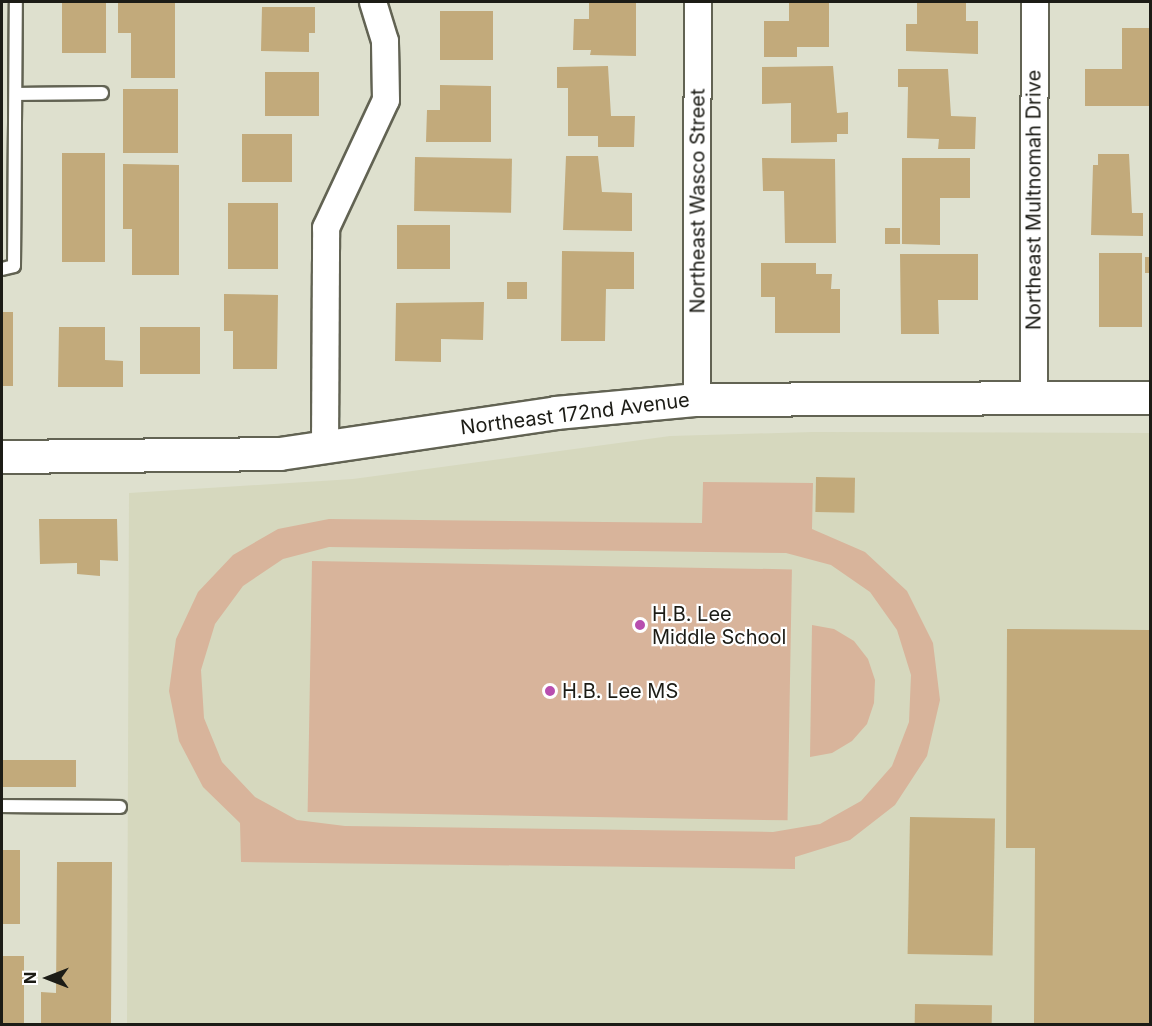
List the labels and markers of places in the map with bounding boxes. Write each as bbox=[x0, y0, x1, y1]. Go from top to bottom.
place label: H.B. Lee Middle School bbox=[652, 602, 786, 649]
marker: H.B. Lee Middle School bbox=[633, 618, 647, 632]
place label: H.B. Lee MS bbox=[562, 679, 678, 703]
marker: H.B. Lee MS bbox=[543, 684, 557, 698]

